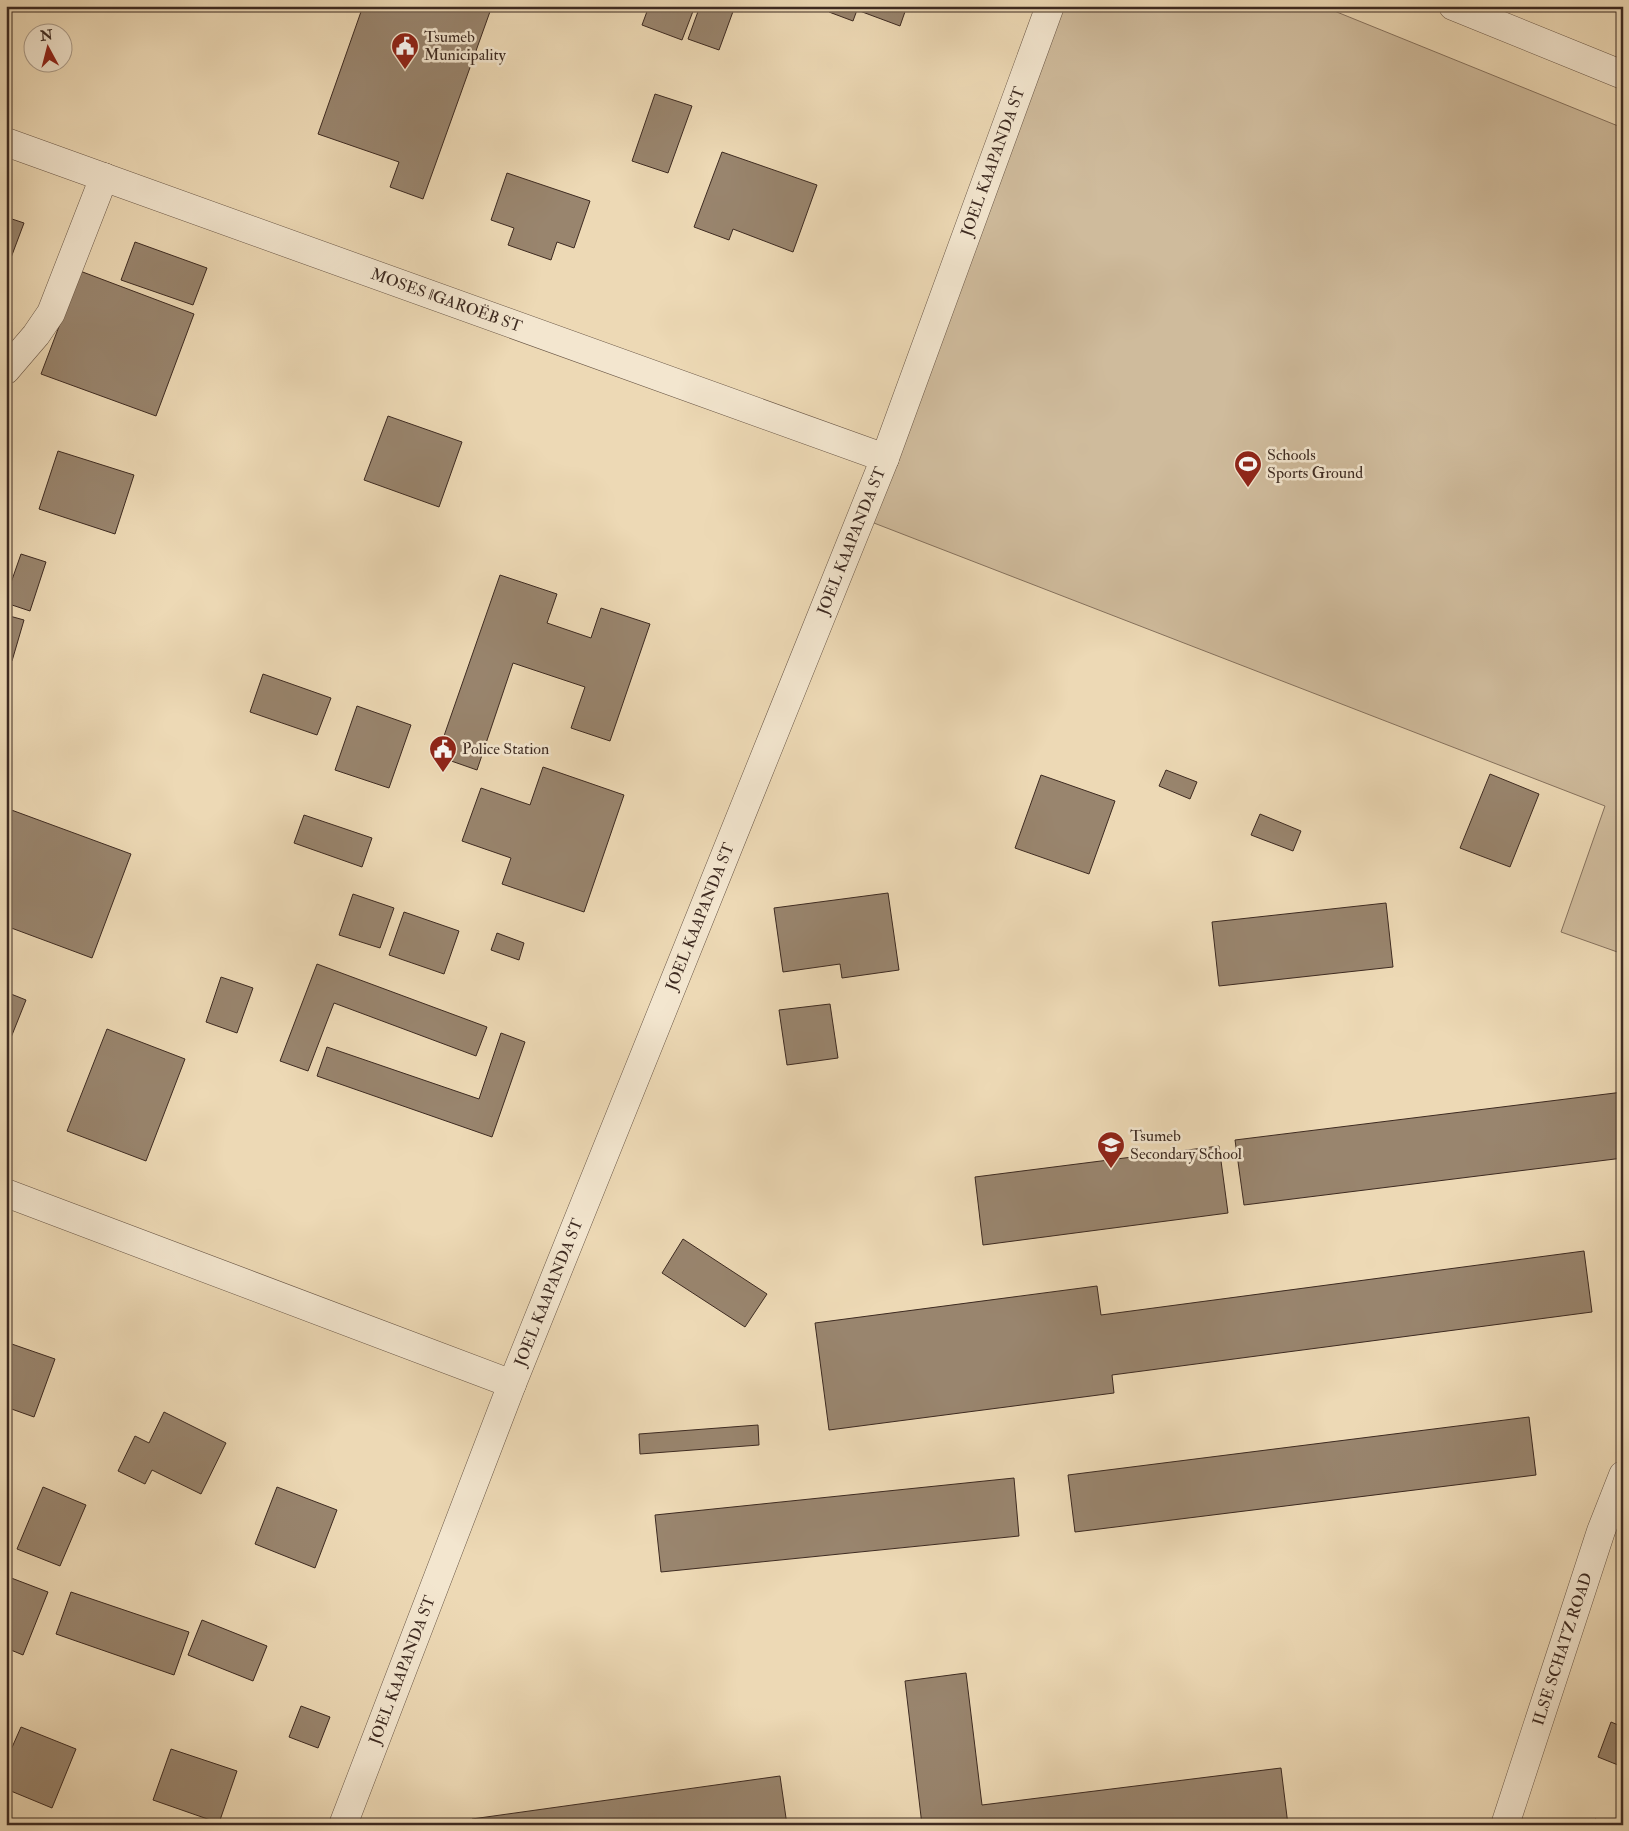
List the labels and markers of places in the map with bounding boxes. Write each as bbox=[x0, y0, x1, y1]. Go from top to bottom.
place label: Tsumeb Municipality bbox=[424, 27, 507, 66]
public building icon: Tsumeb Municipality bbox=[390, 31, 420, 70]
place label: Schools Sports Ground bbox=[1267, 445, 1363, 484]
sports icon: Schools Sports Ground bbox=[1233, 449, 1263, 488]
public building icon: Police Station bbox=[428, 734, 458, 773]
place label: Police Station bbox=[462, 739, 549, 759]
place label: Tsumeb Secondary School bbox=[1130, 1126, 1242, 1164]
school or university icon: Tsumeb Secondary School bbox=[1096, 1130, 1126, 1169]

